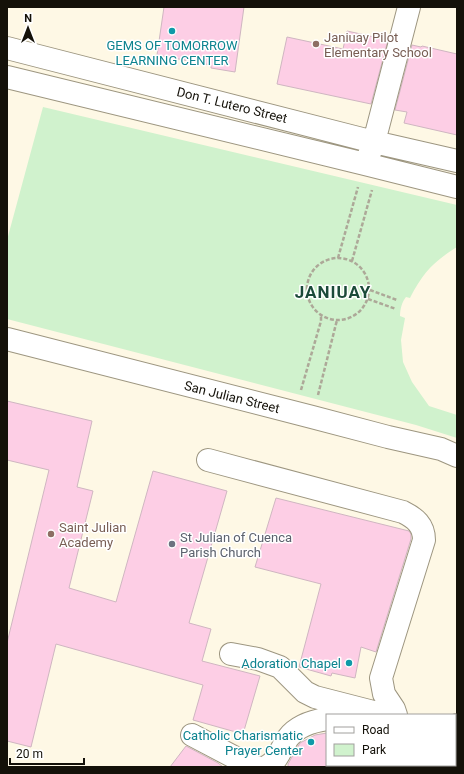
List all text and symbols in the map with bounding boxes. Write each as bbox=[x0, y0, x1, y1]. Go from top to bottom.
north arrow bbox=[8, 8, 48, 48]
text: N bbox=[24, 12, 32, 25]
marker: GEMS OF TOMORROW LEARNING CENTER bbox=[167, 26, 177, 36]
place label: Janiuay Pilot Elementary School bbox=[324, 30, 432, 60]
place label: GEMS OF TOMORROW LEARNING CENTER bbox=[107, 38, 238, 68]
marker: Janiuay Pilot Elementary School bbox=[311, 39, 321, 49]
street label: Don T. Lutero Street bbox=[175, 84, 289, 126]
district label: JANIUAY bbox=[295, 282, 371, 302]
street label: San Julian Street bbox=[183, 378, 281, 416]
place label: Saint Julian Academy bbox=[59, 520, 127, 550]
marker: Saint Julian Academy bbox=[46, 529, 56, 539]
place label: St Julian of Cuenca Parish Church bbox=[180, 530, 292, 560]
marker: St Julian of Cuenca Parish Church bbox=[167, 539, 177, 549]
place label: Adoration Chapel bbox=[241, 656, 341, 671]
marker: Adoration Chapel bbox=[344, 658, 354, 668]
legend bbox=[326, 714, 456, 766]
text: Road bbox=[362, 723, 390, 737]
place label: Catholic Charismatic Prayer Center bbox=[183, 728, 304, 758]
marker: Catholic Charismatic Prayer Center bbox=[306, 737, 316, 747]
scale bar bbox=[10, 740, 84, 766]
text: Park bbox=[362, 743, 387, 757]
text: 20 m bbox=[16, 747, 43, 761]

